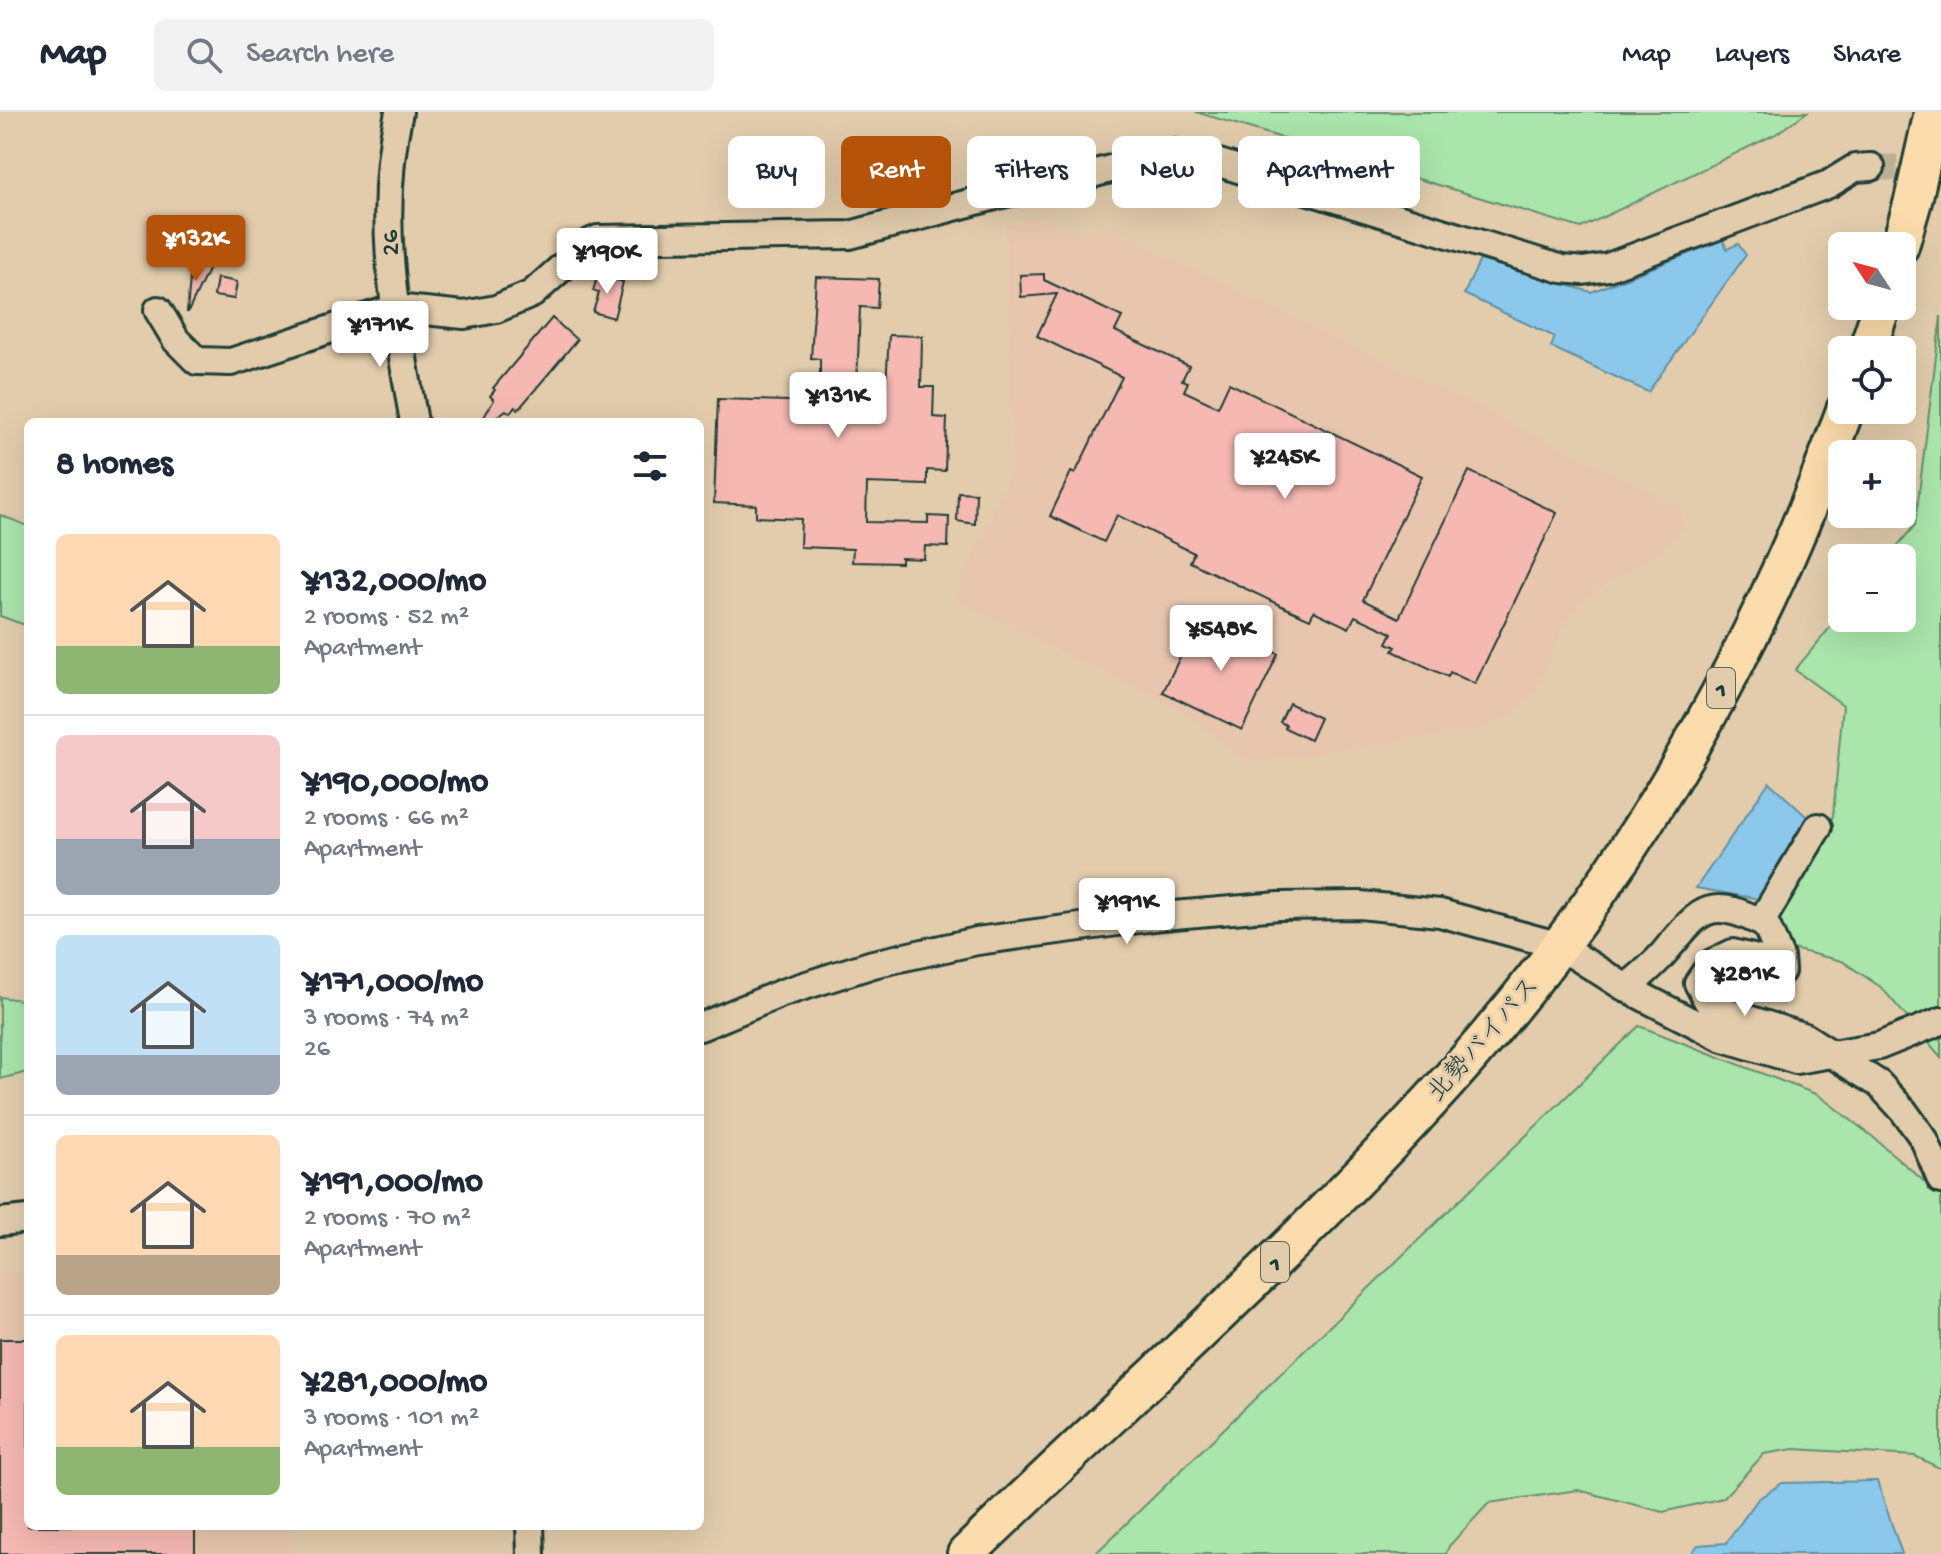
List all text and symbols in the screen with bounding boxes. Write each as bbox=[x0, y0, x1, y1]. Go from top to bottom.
search box bbox=[154, 19, 714, 91]
text: Map bbox=[40, 33, 106, 77]
icon: search bbox=[182, 33, 226, 77]
text: Search here bbox=[246, 38, 394, 73]
text: Map bbox=[1622, 39, 1671, 72]
text: Layers bbox=[1715, 39, 1789, 72]
text: Share bbox=[1833, 39, 1901, 72]
chip: Buy bbox=[728, 136, 825, 208]
chip: Rent bbox=[841, 136, 951, 208]
chip: Filters bbox=[967, 136, 1096, 208]
chip: New bbox=[1112, 136, 1222, 208]
chip: Apartment bbox=[1238, 136, 1420, 208]
pin: ¥132K bbox=[140, 215, 252, 283]
text: ¥132K bbox=[164, 225, 228, 256]
street label: 26 bbox=[376, 228, 409, 257]
pin: ¥190K bbox=[551, 228, 663, 296]
north arrow bbox=[1828, 232, 1916, 320]
map controls bbox=[1828, 232, 1916, 632]
text: ¥190K bbox=[575, 238, 639, 269]
pin: ¥171K bbox=[324, 301, 436, 369]
text: ¥171K bbox=[350, 311, 410, 342]
button: locate bbox=[1828, 336, 1916, 424]
pin: ¥131K bbox=[782, 372, 894, 440]
text: ¥131K bbox=[808, 382, 868, 413]
pin: ¥245K bbox=[1229, 433, 1341, 501]
button: + bbox=[1828, 440, 1916, 528]
text: ¥245K bbox=[1252, 443, 1318, 474]
icon: filters bbox=[628, 444, 672, 488]
text: 8 homes bbox=[56, 446, 173, 486]
button: − bbox=[1828, 544, 1916, 632]
text: ¥132,000/mo bbox=[304, 563, 486, 603]
icon: home bbox=[120, 566, 216, 662]
text: 2 rooms · 52 m² bbox=[304, 603, 469, 634]
pin: ¥548K bbox=[1165, 605, 1277, 673]
text: ¥548K bbox=[1188, 615, 1254, 646]
text: Apartment bbox=[304, 634, 421, 665]
road number: 1 bbox=[1707, 668, 1735, 708]
text: ¥190,000/mo bbox=[304, 764, 488, 804]
icon: home bbox=[120, 767, 216, 863]
text: 2 rooms · 66 m² bbox=[304, 804, 469, 835]
text: Apartment bbox=[304, 835, 421, 866]
pin: ¥191K bbox=[1071, 878, 1183, 946]
text: ¥191K bbox=[1097, 888, 1157, 919]
pin: ¥281K bbox=[1689, 950, 1801, 1018]
text: ¥281K bbox=[1713, 960, 1777, 991]
text: ¥171,000/mo bbox=[304, 964, 483, 1004]
icon: home bbox=[120, 967, 216, 1063]
street label: 北勢バイパス bbox=[1421, 971, 1548, 1110]
text: 3 rooms · 74 m² bbox=[304, 1004, 469, 1035]
text: 26 bbox=[304, 1035, 330, 1066]
text: ¥191,000/mo bbox=[304, 1164, 483, 1204]
icon: home bbox=[120, 1167, 216, 1263]
text: 2 rooms · 70 m² bbox=[304, 1204, 471, 1235]
text: Apartment bbox=[304, 1235, 421, 1266]
road number: 1 bbox=[1261, 1242, 1289, 1282]
text: ¥281,000/mo bbox=[304, 1364, 487, 1404]
icon: home bbox=[120, 1367, 216, 1463]
text: 3 rooms · 101 m² bbox=[304, 1404, 479, 1435]
text: Apartment bbox=[304, 1435, 421, 1466]

